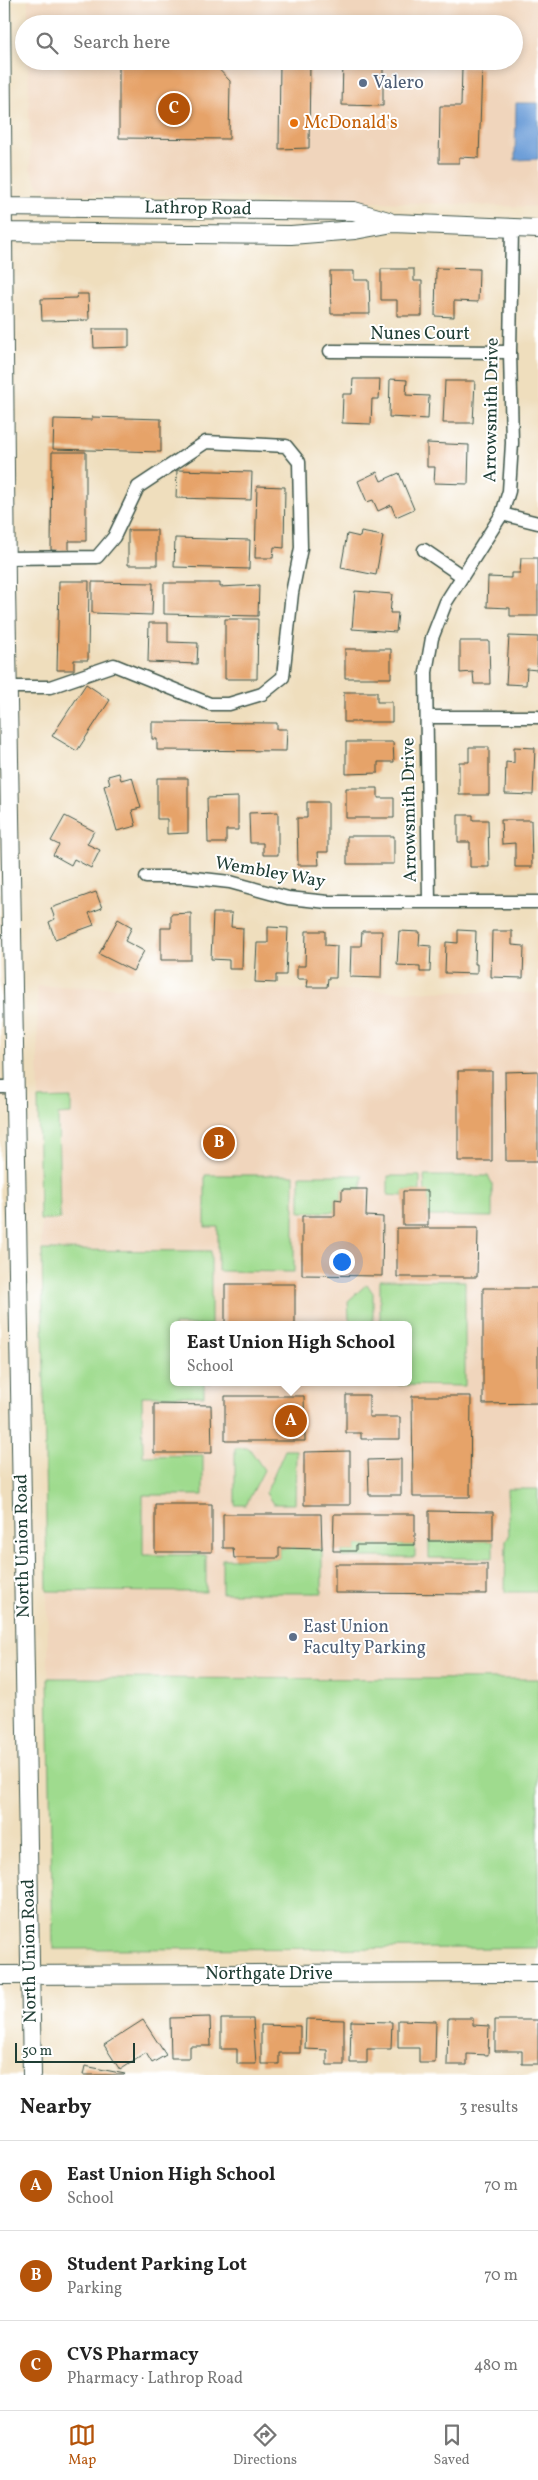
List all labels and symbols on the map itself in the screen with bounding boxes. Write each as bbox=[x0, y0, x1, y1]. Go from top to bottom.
place label: Valero bbox=[373, 71, 424, 96]
marker: Valero bbox=[357, 77, 369, 89]
pin: C bbox=[158, 90, 190, 128]
place label: McDonald's bbox=[304, 111, 398, 136]
marker: McDonald's bbox=[288, 117, 300, 129]
street label: Lathrop Road bbox=[144, 196, 252, 222]
street label: Nunes Court bbox=[370, 322, 470, 347]
street label: Arrowsmith Drive bbox=[478, 337, 506, 483]
street label: Arrowsmith Drive bbox=[396, 737, 424, 883]
street label: Wembley Way bbox=[213, 851, 327, 895]
pin: B bbox=[203, 1124, 235, 1162]
your location bbox=[329, 1249, 355, 1275]
pin: A bbox=[275, 1402, 307, 1440]
street label: North Union Road bbox=[9, 1474, 37, 1618]
place label: East Union Faculty Parking bbox=[303, 1615, 426, 1661]
marker: East Union Faculty Parking bbox=[287, 1631, 299, 1643]
street label: North Union Road bbox=[16, 1879, 44, 2023]
street label: Northgate Drive bbox=[205, 1962, 333, 1987]
scale bar bbox=[15, 2040, 135, 2063]

